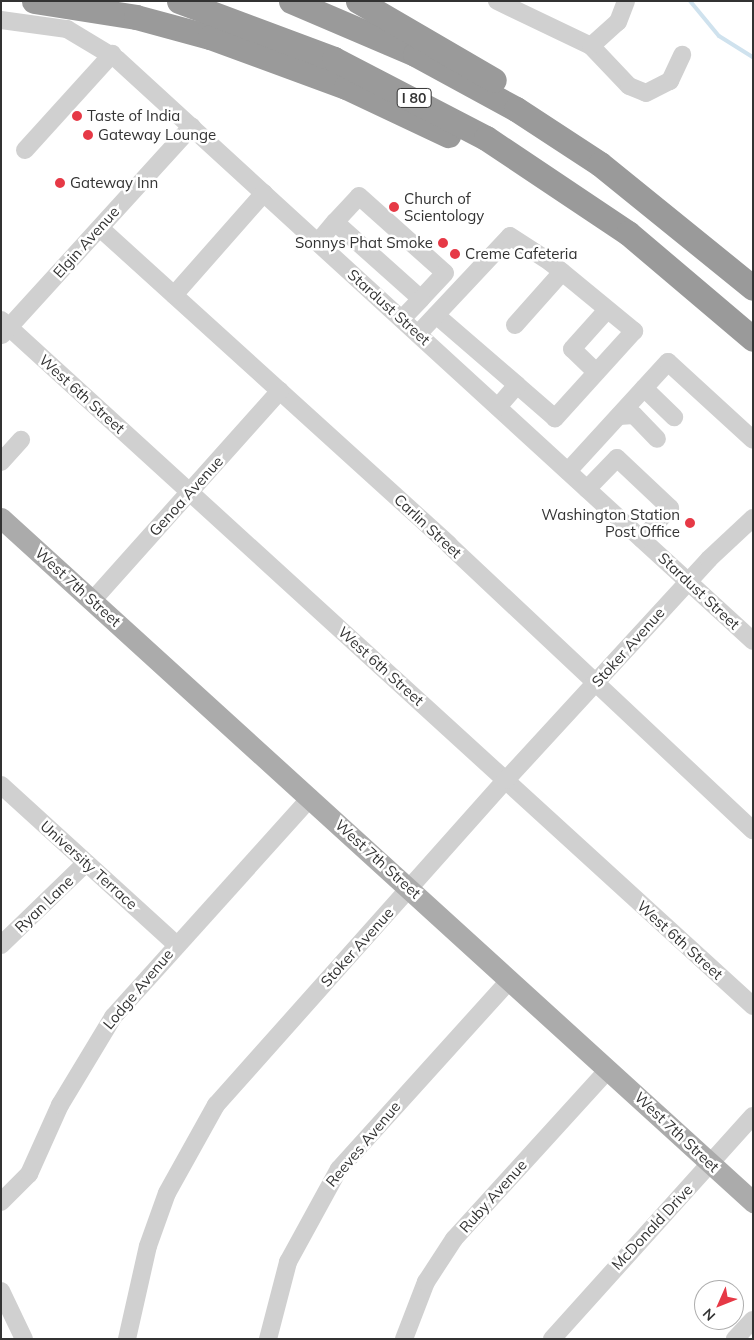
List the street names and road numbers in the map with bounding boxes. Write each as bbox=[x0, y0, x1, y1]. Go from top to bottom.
road number: I 80 bbox=[396, 86, 432, 110]
street label: Elgin Avenue bbox=[49, 203, 123, 281]
street label: Stardust Street bbox=[344, 265, 434, 349]
street label: West 6th Street bbox=[36, 351, 128, 437]
street label: Genoa Avenue bbox=[145, 452, 227, 540]
street label: Carlin Street bbox=[390, 490, 466, 562]
street label: West 7th Street bbox=[32, 544, 124, 630]
street label: Stardust Street bbox=[655, 549, 743, 633]
street label: Stoker Avenue bbox=[588, 604, 668, 690]
street label: West 6th Street bbox=[335, 623, 427, 709]
street label: West 7th Street bbox=[332, 816, 424, 902]
street label: University Terrace bbox=[37, 817, 141, 913]
street label: Ryan Lane bbox=[11, 872, 77, 936]
street label: West 6th Street bbox=[634, 897, 726, 983]
street label: Stoker Avenue bbox=[317, 904, 397, 990]
street label: Lodge Avenue bbox=[99, 945, 177, 1033]
street label: West 7th Street bbox=[631, 1088, 723, 1176]
street label: Reeves Avenue bbox=[322, 1098, 404, 1190]
street label: Ruby Avenue bbox=[456, 1156, 530, 1236]
street label: McDonald Drive bbox=[608, 1180, 696, 1274]

